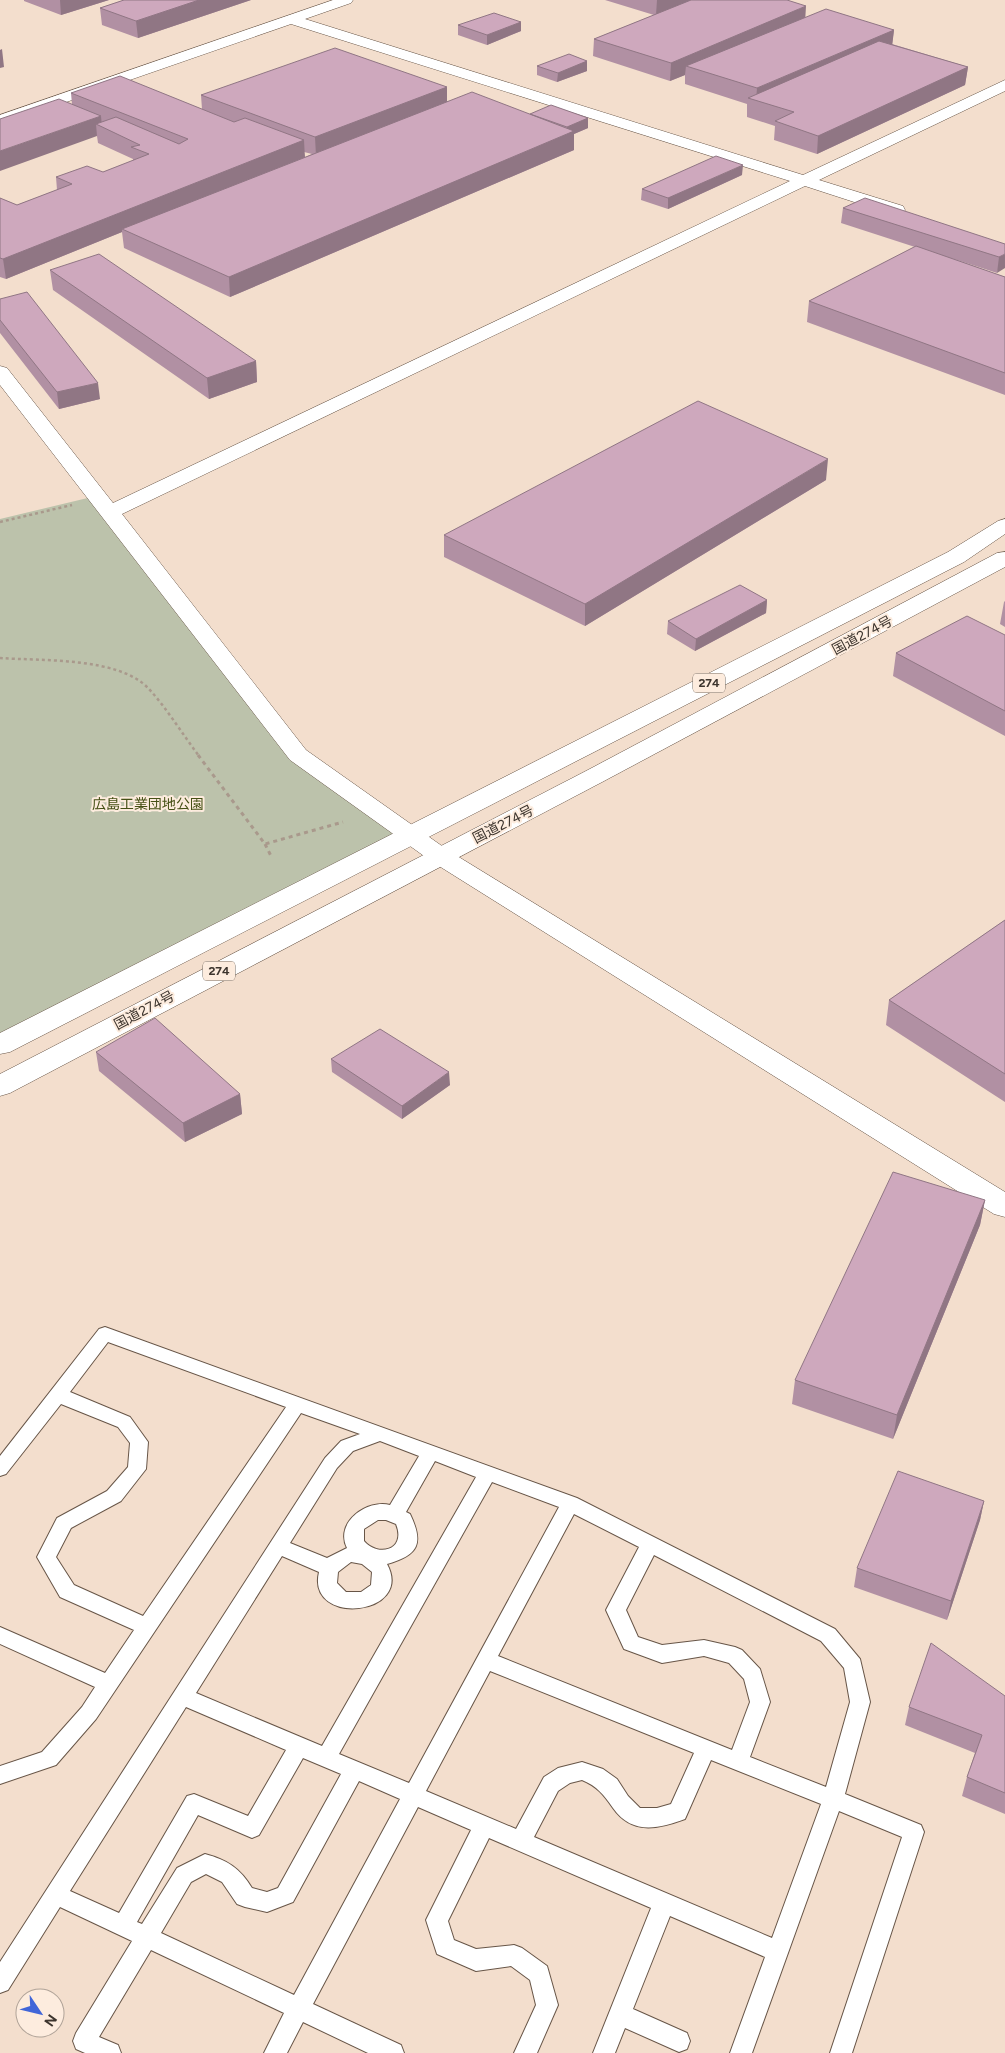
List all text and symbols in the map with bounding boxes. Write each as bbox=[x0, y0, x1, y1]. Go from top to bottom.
street label: 国道274号 bbox=[829, 612, 895, 658]
road number: 274 bbox=[693, 674, 725, 692]
park label: 広島工業団地公園 bbox=[92, 796, 204, 813]
street label: 国道274号 bbox=[470, 802, 537, 847]
road number: 274 bbox=[203, 961, 235, 980]
street label: 国道274号 bbox=[111, 987, 177, 1033]
north arrow bbox=[15, 1988, 65, 2038]
text: N bbox=[40, 2011, 60, 2029]

